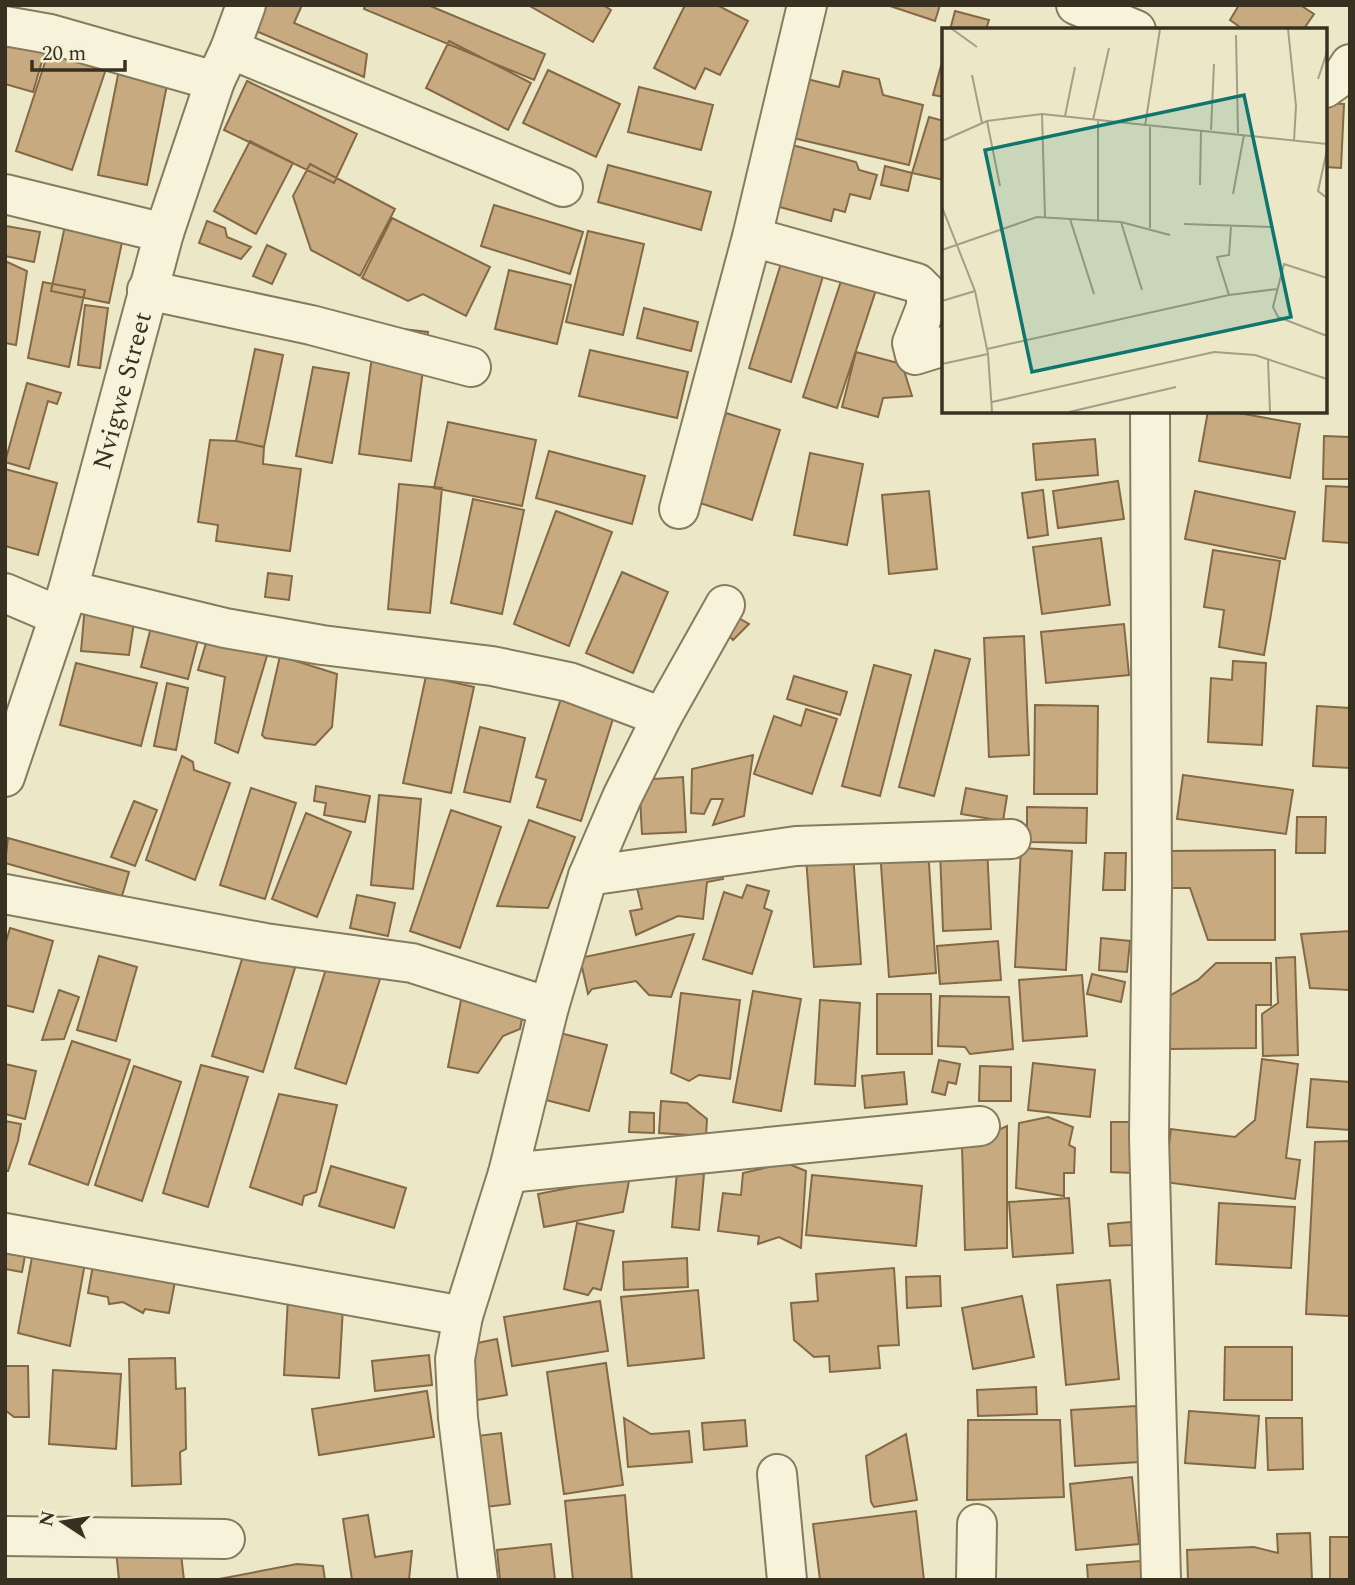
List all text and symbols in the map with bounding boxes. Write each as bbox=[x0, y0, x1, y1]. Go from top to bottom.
scale bar bbox=[32, 28, 124, 72]
inset map bbox=[942, 28, 1327, 413]
text: 20 m bbox=[42, 38, 86, 70]
street label: Nvigwe Street bbox=[82, 307, 163, 474]
north arrow bbox=[28, 1487, 98, 1557]
text: N bbox=[32, 1508, 64, 1529]

